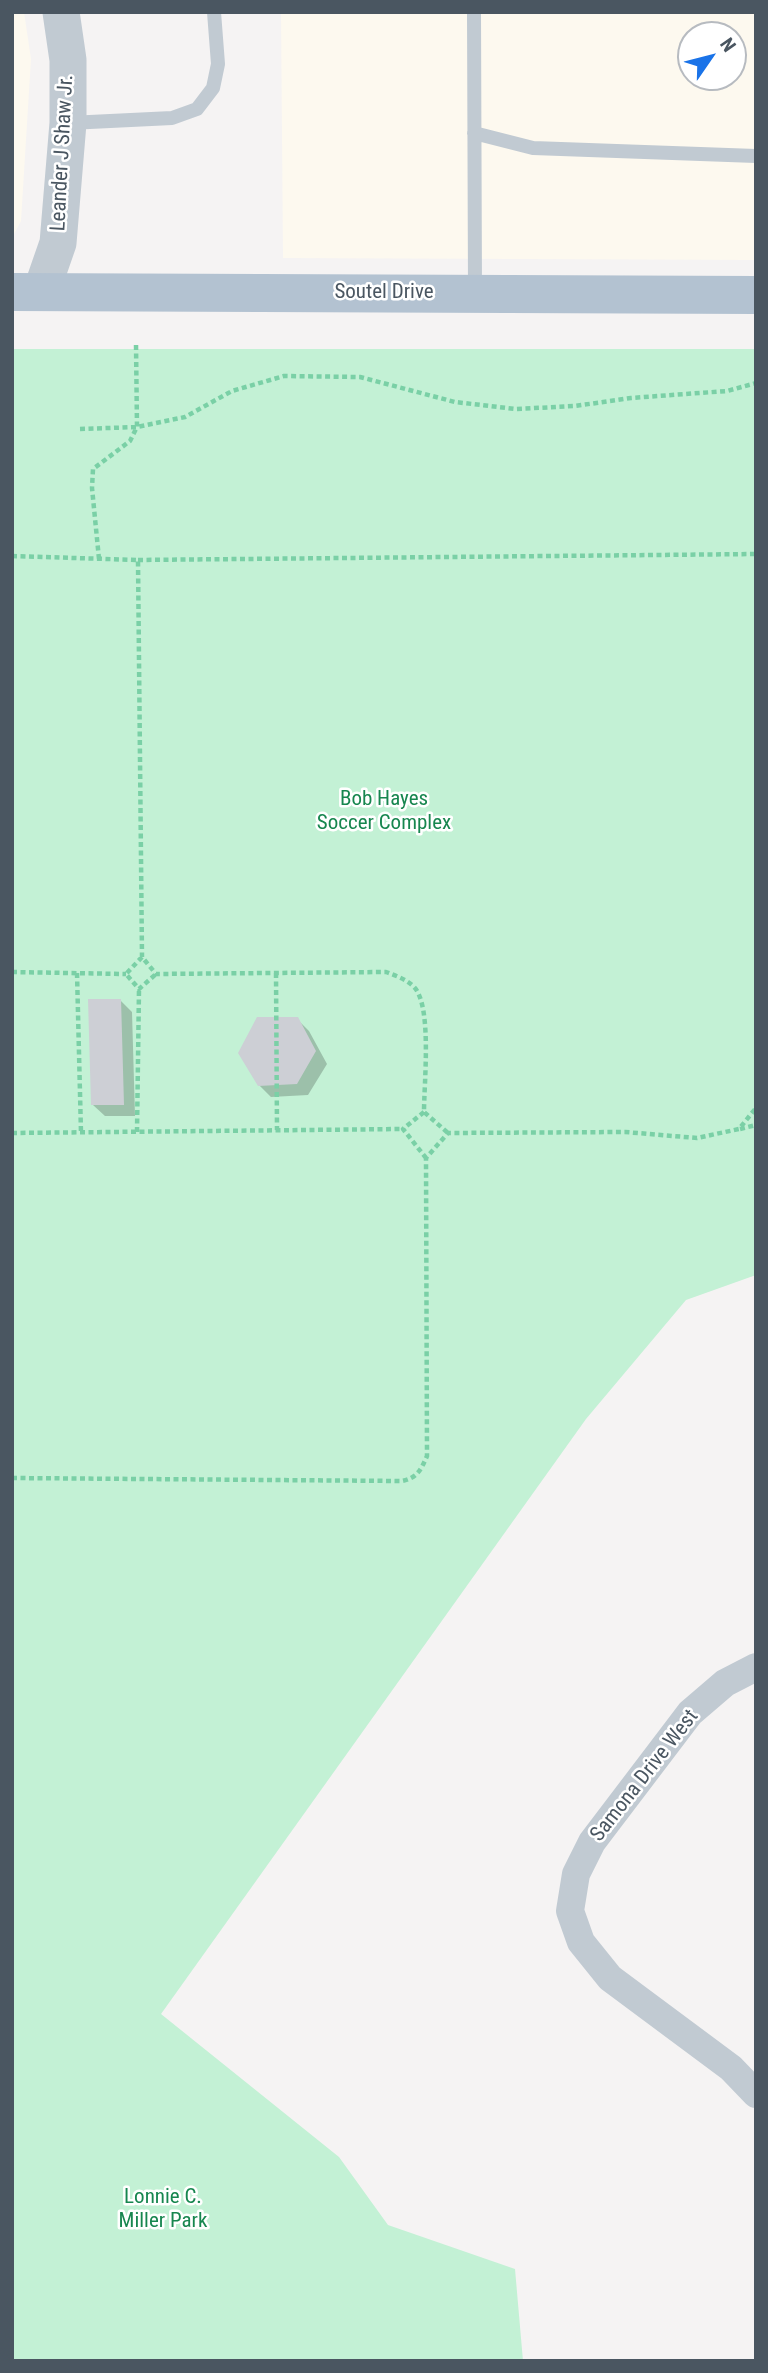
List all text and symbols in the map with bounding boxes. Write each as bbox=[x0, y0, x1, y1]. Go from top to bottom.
north arrow bbox=[677, 21, 747, 91]
text: N bbox=[715, 33, 741, 56]
street label: Leander J Shaw Jr. bbox=[46, 74, 80, 232]
street label: Soutel Drive bbox=[334, 280, 434, 306]
park label: Bob Hayes Soccer Complex bbox=[317, 787, 451, 837]
street label: Samona Drive West bbox=[586, 1705, 704, 1847]
park label: Lonnie C. Miller Park bbox=[119, 2185, 207, 2235]

